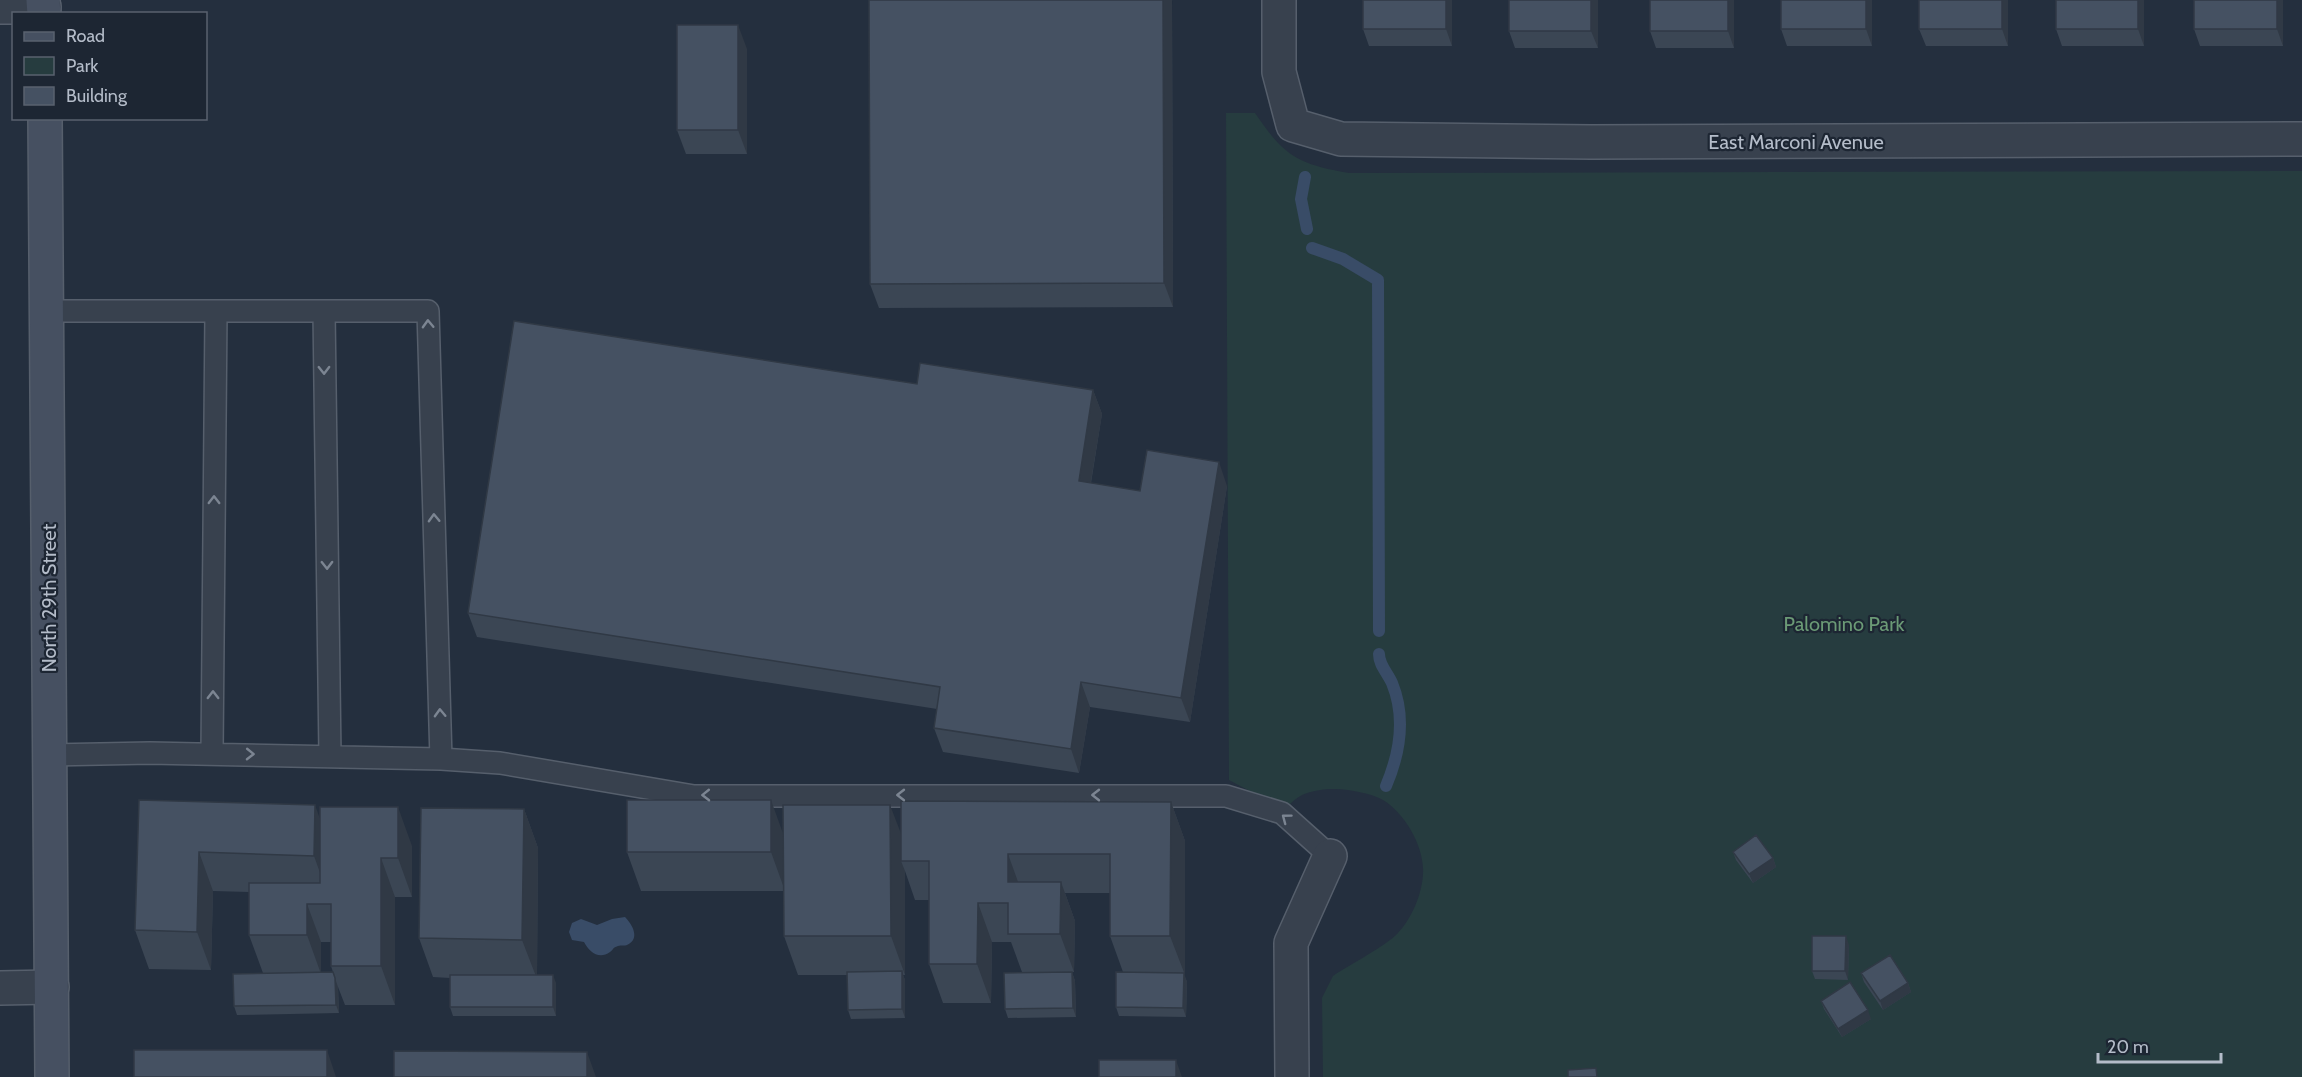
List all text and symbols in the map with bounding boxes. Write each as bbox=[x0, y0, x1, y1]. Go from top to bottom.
legend bbox=[12, 12, 207, 120]
text: Road bbox=[66, 25, 105, 47]
text: Park bbox=[66, 55, 99, 77]
text: Building bbox=[66, 85, 128, 107]
street label: East Marconi Avenue bbox=[1708, 130, 1884, 154]
one-way arrow bbox=[422, 319, 435, 328]
one-way arrow bbox=[318, 365, 331, 374]
one-way arrow bbox=[208, 495, 220, 504]
one-way arrow bbox=[428, 514, 440, 523]
street label: North 29th Street bbox=[37, 523, 61, 672]
one-way arrow bbox=[321, 560, 334, 569]
park label: Palomino Park bbox=[1784, 612, 1904, 636]
one-way arrow bbox=[206, 690, 219, 699]
one-way arrow bbox=[434, 709, 446, 718]
one-way arrow bbox=[246, 748, 255, 760]
one-way arrow bbox=[701, 789, 710, 802]
one-way arrow bbox=[896, 789, 905, 801]
one-way arrow bbox=[1091, 789, 1100, 801]
one-way arrow bbox=[1282, 814, 1293, 825]
scale bar bbox=[2098, 1026, 2221, 1064]
text: 20 m bbox=[2107, 1036, 2149, 1058]

